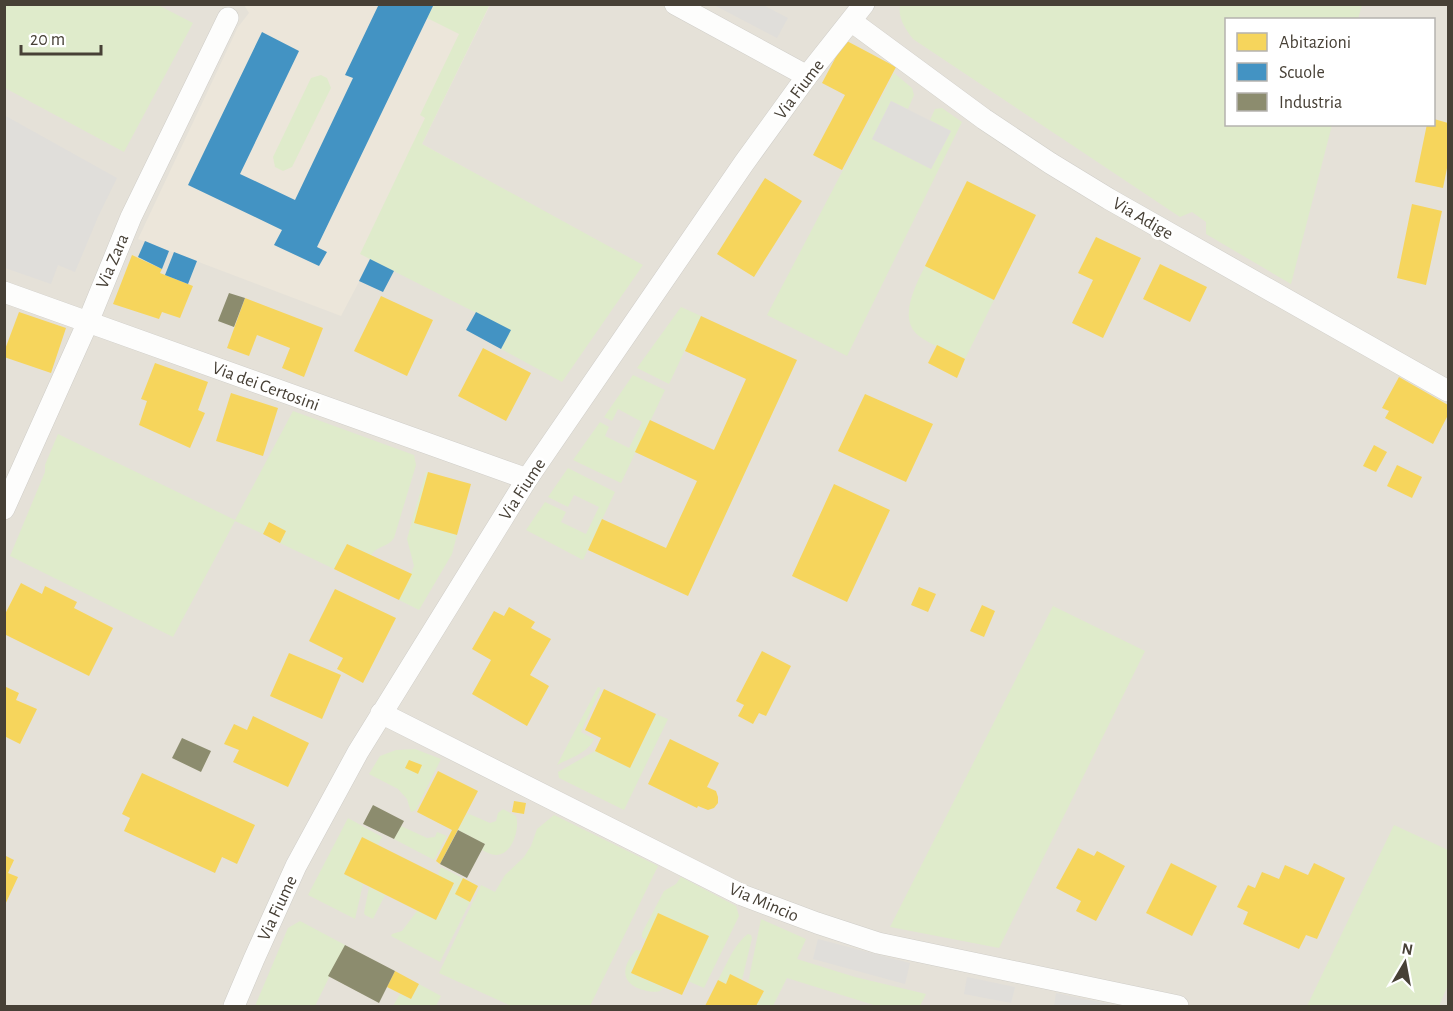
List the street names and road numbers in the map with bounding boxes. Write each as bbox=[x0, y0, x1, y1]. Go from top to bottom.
street label: Via Fiume bbox=[772, 56, 828, 123]
street label: Via Adige bbox=[1109, 194, 1176, 243]
street label: Via Zara bbox=[93, 231, 132, 291]
street label: Via dei Certosini bbox=[210, 359, 322, 415]
street label: Via Fiume bbox=[496, 455, 549, 524]
street label: Via Fiume bbox=[255, 873, 301, 944]
street label: Via Mincio bbox=[726, 880, 801, 926]

